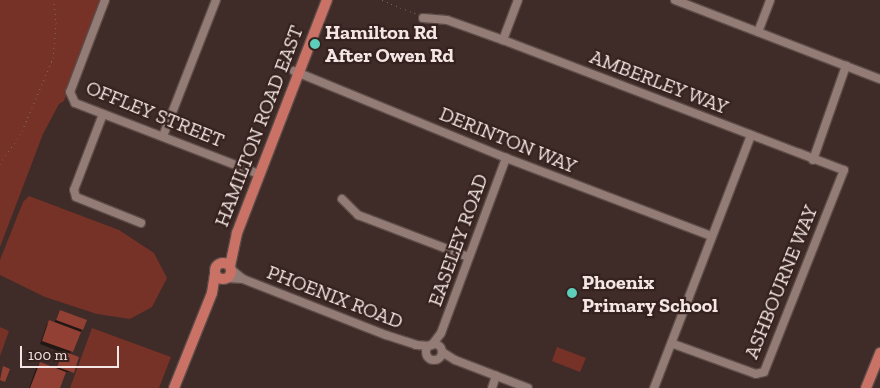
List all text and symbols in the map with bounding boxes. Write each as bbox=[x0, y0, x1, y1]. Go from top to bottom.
place label: Hamilton Rd After Owen Rd bbox=[325, 21, 454, 68]
street label: HAMILTON ROAD EAST bbox=[210, 22, 308, 230]
marker: Hamilton Rd After Owen Rd bbox=[309, 38, 321, 50]
street label: AMBERLEY WAY bbox=[586, 44, 732, 120]
street label: OFFLEY STREET bbox=[82, 75, 228, 153]
street label: DERINTON WAY bbox=[436, 101, 580, 179]
street label: EASELEY ROAD bbox=[423, 170, 493, 310]
street label: ASHBOURNE WAY bbox=[739, 201, 823, 363]
street label: PHOENIX ROAD bbox=[264, 260, 406, 334]
place label: Phoenix Primary School bbox=[582, 270, 718, 317]
marker: Phoenix Primary School bbox=[566, 287, 578, 299]
scale bar bbox=[22, 336, 121, 368]
text: 100 m bbox=[28, 346, 67, 364]

